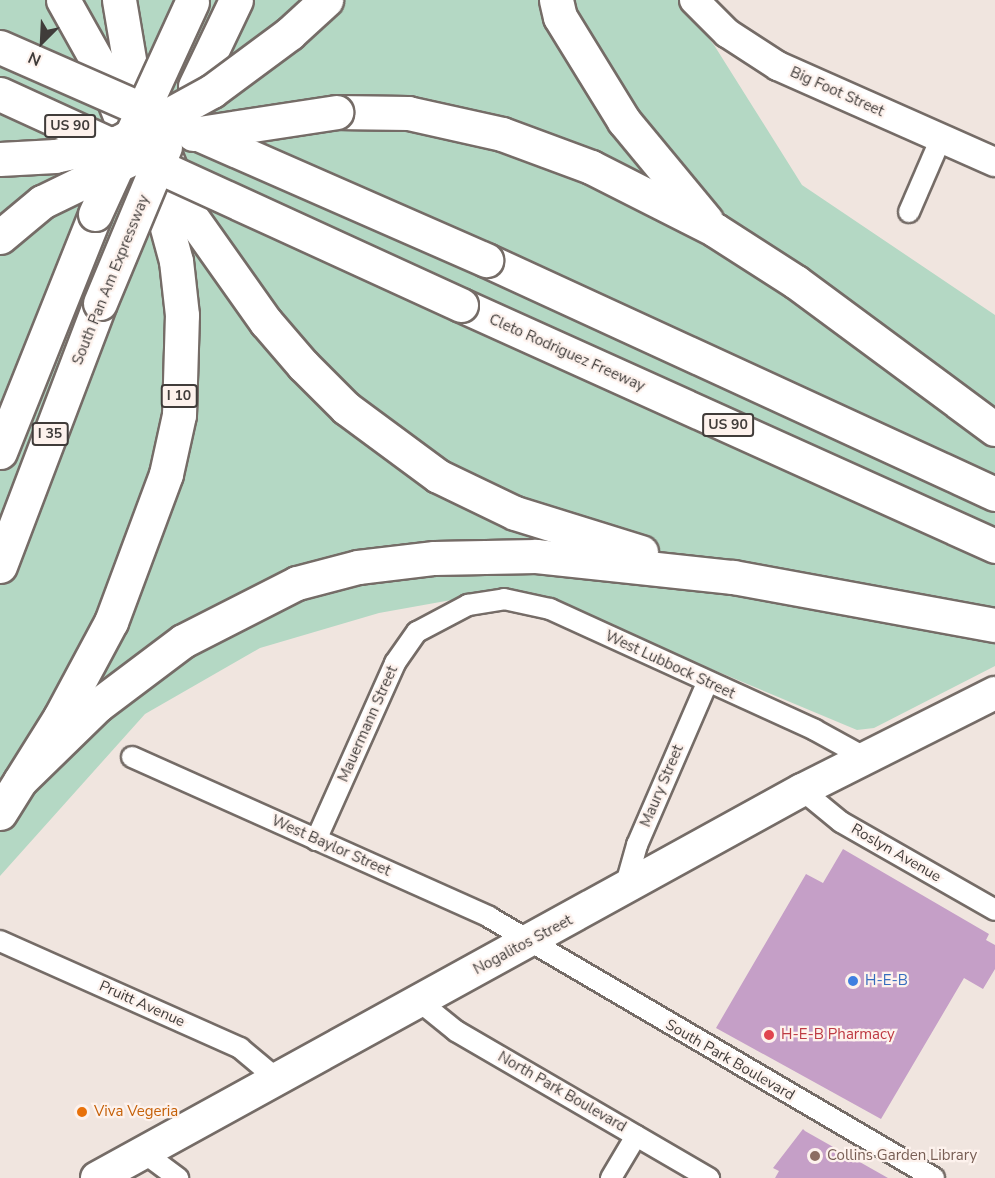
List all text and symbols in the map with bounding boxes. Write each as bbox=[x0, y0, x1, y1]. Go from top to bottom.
north arrow bbox=[12, 12, 72, 72]
text: N bbox=[25, 46, 45, 71]
street label: Big Foot Street bbox=[787, 63, 887, 121]
road number: US 90 bbox=[43, 115, 97, 137]
street label: South Pan Am Expressway bbox=[69, 192, 153, 368]
street label: Cleto Rodriguez Freeway bbox=[486, 310, 648, 396]
road number: I 10 bbox=[160, 385, 198, 407]
road number: US 90 bbox=[701, 414, 755, 436]
road number: I 35 bbox=[31, 423, 70, 445]
street label: West Lubbock Street bbox=[602, 627, 738, 703]
street label: Mauermann Street bbox=[334, 663, 402, 785]
street label: Maury Street bbox=[637, 742, 687, 830]
street label: West Baylor Street bbox=[269, 812, 393, 880]
street label: Roslyn Avenue bbox=[848, 820, 944, 886]
street label: Nogalitos Street bbox=[470, 911, 576, 979]
place label: H-E-B bbox=[865, 972, 908, 990]
marker: H-E-B bbox=[846, 974, 860, 988]
street label: Pruitt Avenue bbox=[96, 977, 188, 1031]
street label: South Park Boulevard bbox=[662, 1016, 798, 1104]
place label: H-E-B Pharmacy bbox=[781, 1026, 895, 1044]
marker: H-E-B Pharmacy bbox=[762, 1028, 776, 1042]
street label: North Park Boulevard bbox=[495, 1048, 629, 1136]
place label: Viva Vegeria bbox=[94, 1103, 178, 1121]
marker: Viva Vegeria bbox=[75, 1105, 89, 1119]
place label: Collins Garden Library bbox=[827, 1147, 977, 1165]
marker: Collins Garden Library bbox=[808, 1149, 822, 1163]

